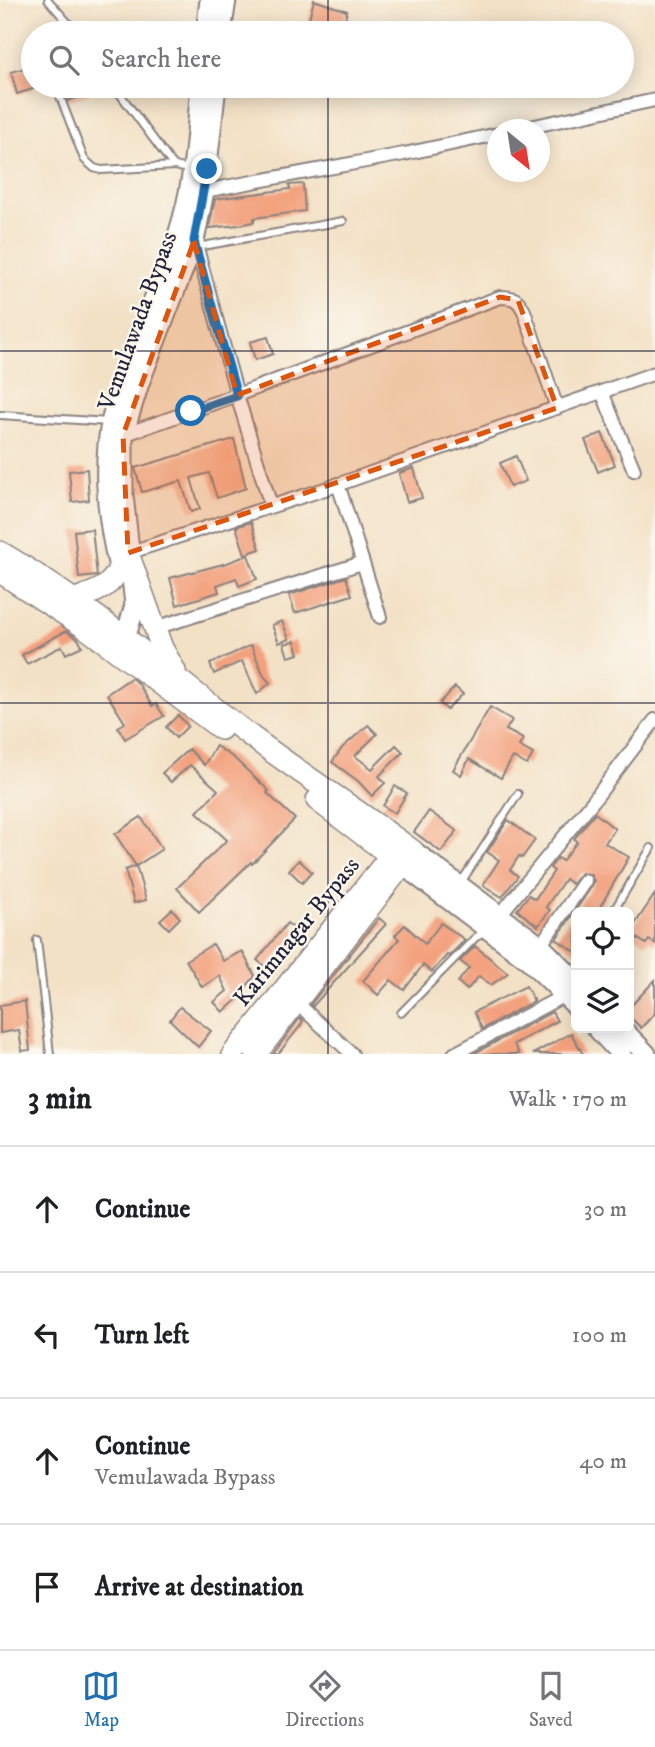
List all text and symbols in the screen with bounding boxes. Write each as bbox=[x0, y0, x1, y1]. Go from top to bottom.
search box bbox=[21, 21, 634, 98]
icon: search bbox=[45, 41, 83, 79]
text: Search here bbox=[101, 43, 221, 76]
north arrow bbox=[487, 119, 550, 182]
route end bbox=[191, 153, 222, 184]
street label: Vemulawada Bypass bbox=[91, 227, 184, 416]
route start bbox=[175, 395, 206, 426]
street label: Karimnagar Bypass bbox=[228, 851, 366, 1013]
map controls bbox=[571, 907, 634, 1033]
button: locate bbox=[571, 907, 634, 970]
button: layers bbox=[571, 970, 634, 1033]
text: 3 min bbox=[28, 1081, 92, 1118]
text: Walk · 170 m bbox=[509, 1085, 627, 1114]
icon: ahead bbox=[28, 1190, 66, 1228]
text: Continue bbox=[95, 1193, 190, 1226]
text: 30 m bbox=[584, 1195, 627, 1224]
icon: left bbox=[28, 1316, 66, 1354]
text: Turn left bbox=[95, 1319, 189, 1352]
text: 100 m bbox=[572, 1321, 627, 1350]
text: Continue bbox=[95, 1430, 190, 1463]
icon: ahead bbox=[28, 1442, 66, 1480]
text: 40 m bbox=[579, 1447, 627, 1476]
text: Vemulawada Bypass bbox=[95, 1463, 276, 1492]
icon: arrive bbox=[28, 1568, 66, 1606]
text: Arrive at destination bbox=[95, 1571, 304, 1604]
tab: Map bbox=[82, 1667, 120, 1732]
tab: Directions bbox=[285, 1667, 364, 1732]
tab: Saved bbox=[529, 1667, 573, 1732]

